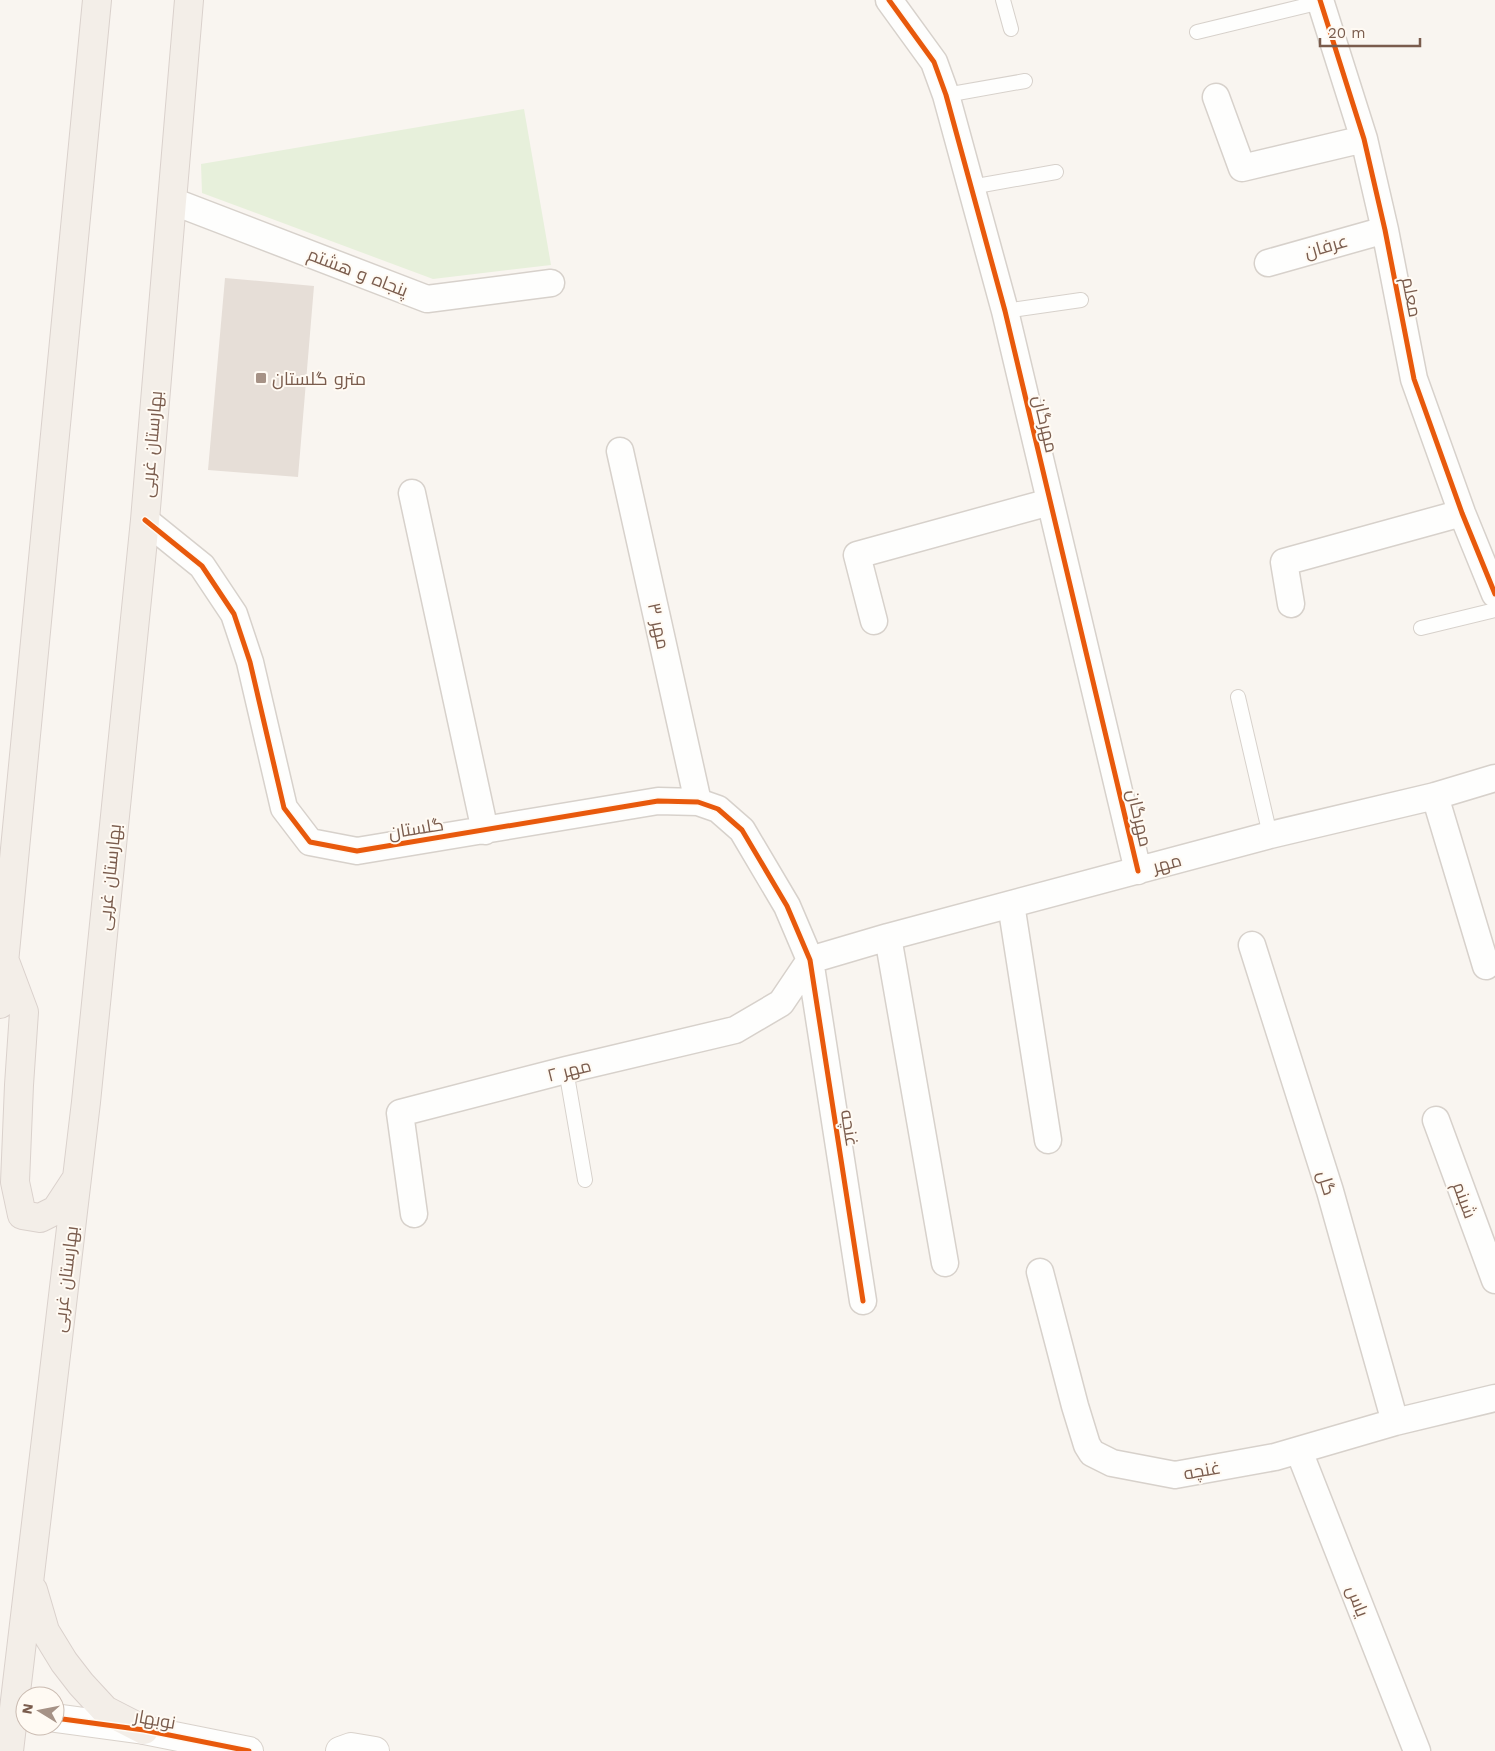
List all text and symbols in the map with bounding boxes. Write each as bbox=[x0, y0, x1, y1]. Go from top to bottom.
scale bar bbox=[1320, 15, 1420, 47]
text: 20 m bbox=[1328, 24, 1366, 42]
street label: عرفان bbox=[1302, 230, 1350, 263]
street label: پنجاه و هشتم bbox=[304, 243, 411, 303]
street label: معلم bbox=[1396, 275, 1426, 319]
place label: مترو گلستان bbox=[272, 368, 366, 390]
marker: مترو گلستان bbox=[254, 371, 268, 385]
street label: بهارستان غربی bbox=[136, 390, 167, 498]
street label: مهرگان bbox=[1028, 393, 1063, 455]
street label: مهر ۳ bbox=[643, 601, 674, 651]
street label: مهرگان bbox=[1122, 787, 1157, 849]
street label: گلستان bbox=[387, 813, 445, 844]
street label: بهارستان غربی bbox=[93, 823, 126, 931]
street label: مهر bbox=[1149, 849, 1184, 878]
street label: مهر ۲ bbox=[545, 1054, 593, 1087]
street label: غنچه bbox=[835, 1108, 863, 1148]
street label: گل bbox=[1312, 1168, 1341, 1198]
street label: شبنم bbox=[1447, 1179, 1481, 1222]
street label: بهارستان غربی bbox=[48, 1225, 83, 1334]
street label: غنچه bbox=[1182, 1456, 1222, 1486]
street label: یاس bbox=[1342, 1582, 1374, 1620]
north arrow bbox=[15, 1686, 65, 1736]
text: N bbox=[18, 1702, 36, 1715]
street label: نوبهار bbox=[131, 1705, 177, 1734]

